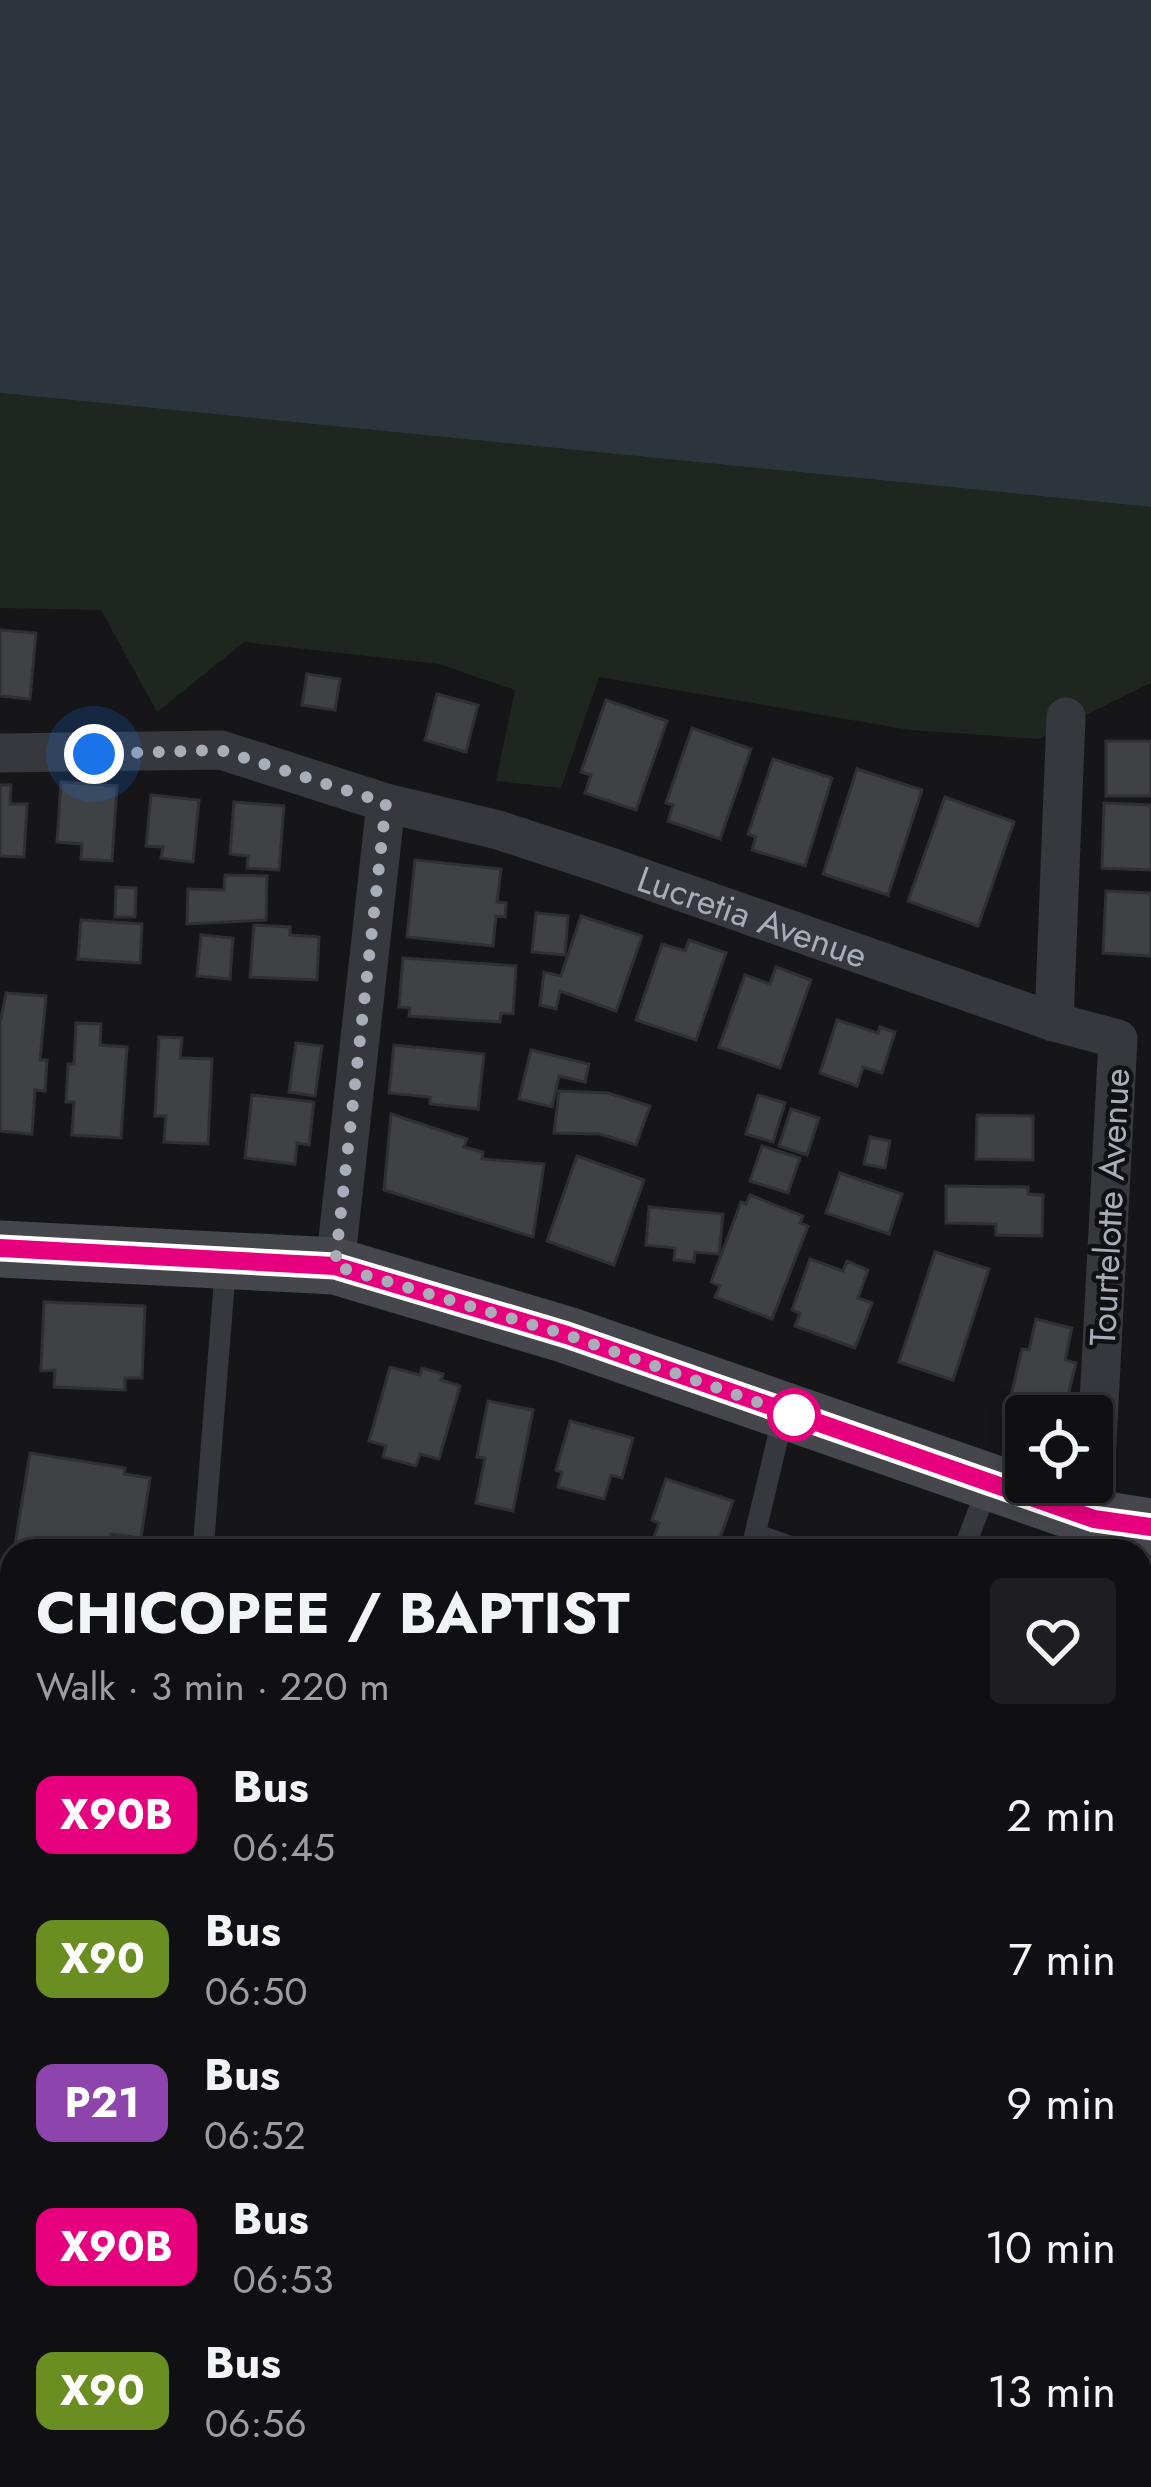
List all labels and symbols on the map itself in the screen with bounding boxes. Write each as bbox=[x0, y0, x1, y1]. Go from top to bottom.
your location bbox=[64, 724, 124, 784]
street label: Lucretia Avenue bbox=[630, 852, 874, 981]
street label: Tourtelotte Avenue bbox=[1076, 1067, 1142, 1347]
unlabelled marker bbox=[769, 1390, 819, 1440]

